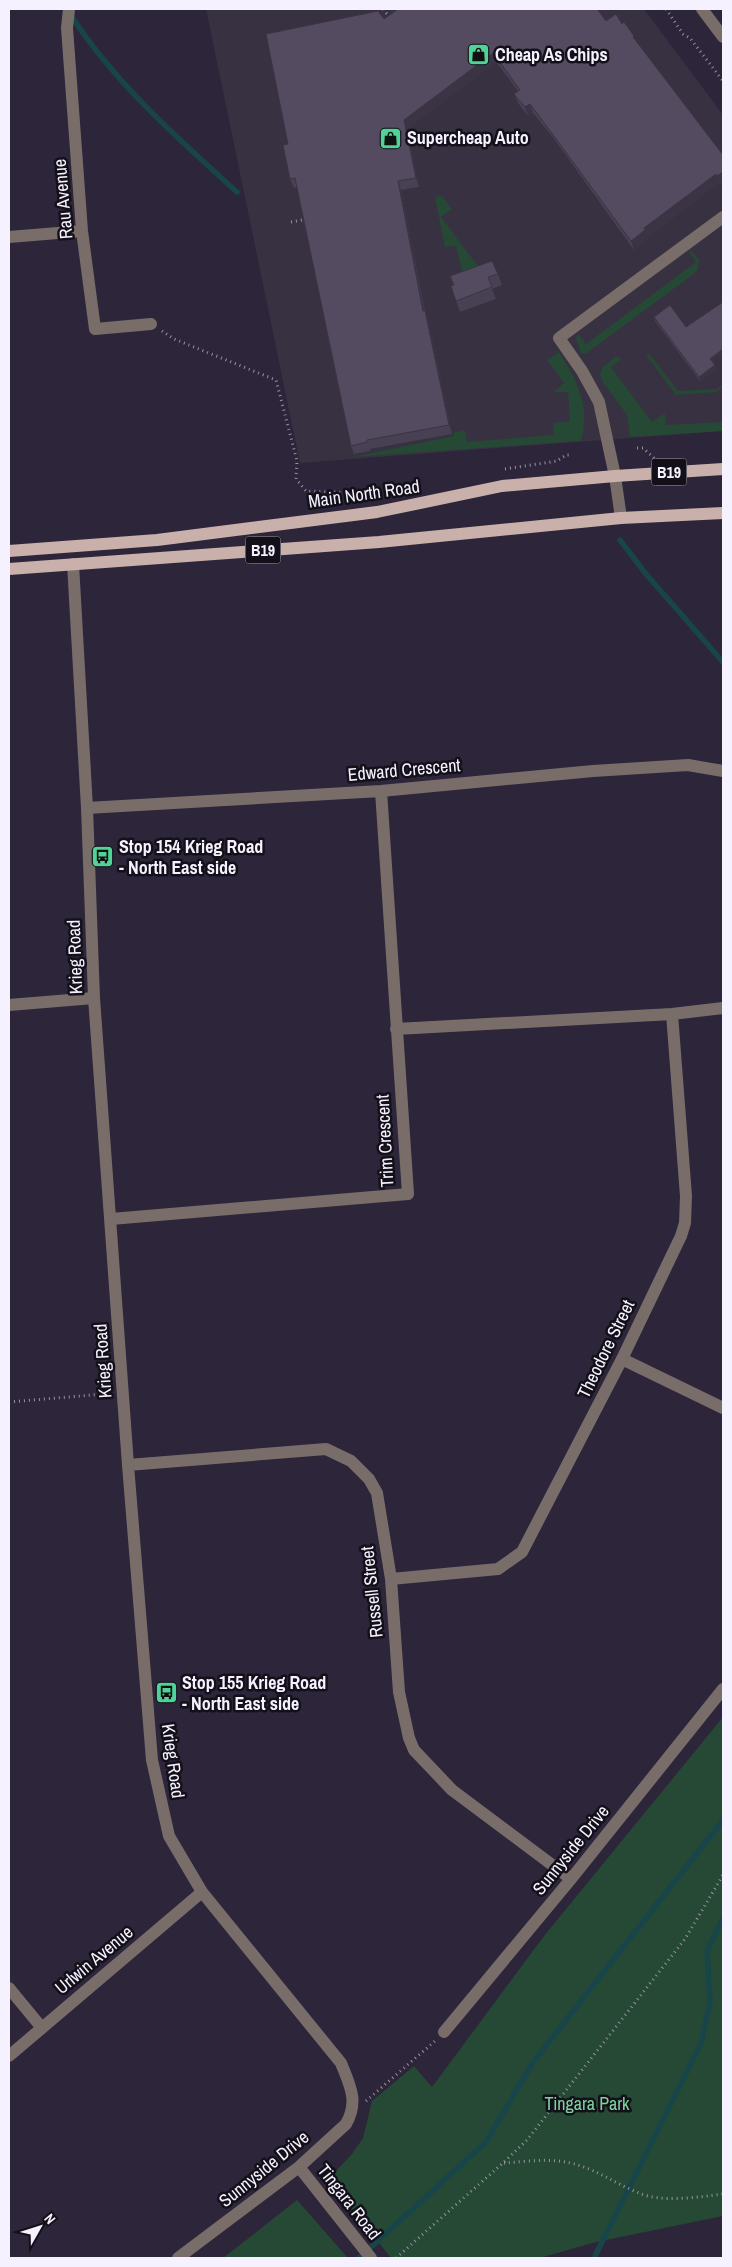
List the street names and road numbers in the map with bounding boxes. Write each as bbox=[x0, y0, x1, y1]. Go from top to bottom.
street label: Rau Avenue bbox=[47, 158, 78, 240]
road number: B19 bbox=[652, 458, 686, 486]
street label: Main North Road bbox=[307, 473, 421, 514]
road number: B19 bbox=[246, 536, 280, 564]
street label: Edward Crescent bbox=[346, 752, 461, 787]
street label: Krieg Road bbox=[61, 919, 88, 995]
street label: Trim Crescent bbox=[370, 1094, 399, 1188]
street label: Theodore Street bbox=[571, 1295, 640, 1402]
street label: Krieg Road bbox=[87, 1323, 118, 1399]
street label: Russell Street bbox=[354, 1545, 389, 1639]
street label: Krieg Road bbox=[156, 1722, 191, 1800]
street label: Sunnyside Drive bbox=[527, 1799, 615, 1900]
street label: Urlwin Avenue bbox=[49, 1920, 138, 2000]
street label: Sunnyside Drive bbox=[213, 2125, 314, 2213]
street label: Tingara Road bbox=[312, 2159, 387, 2245]

